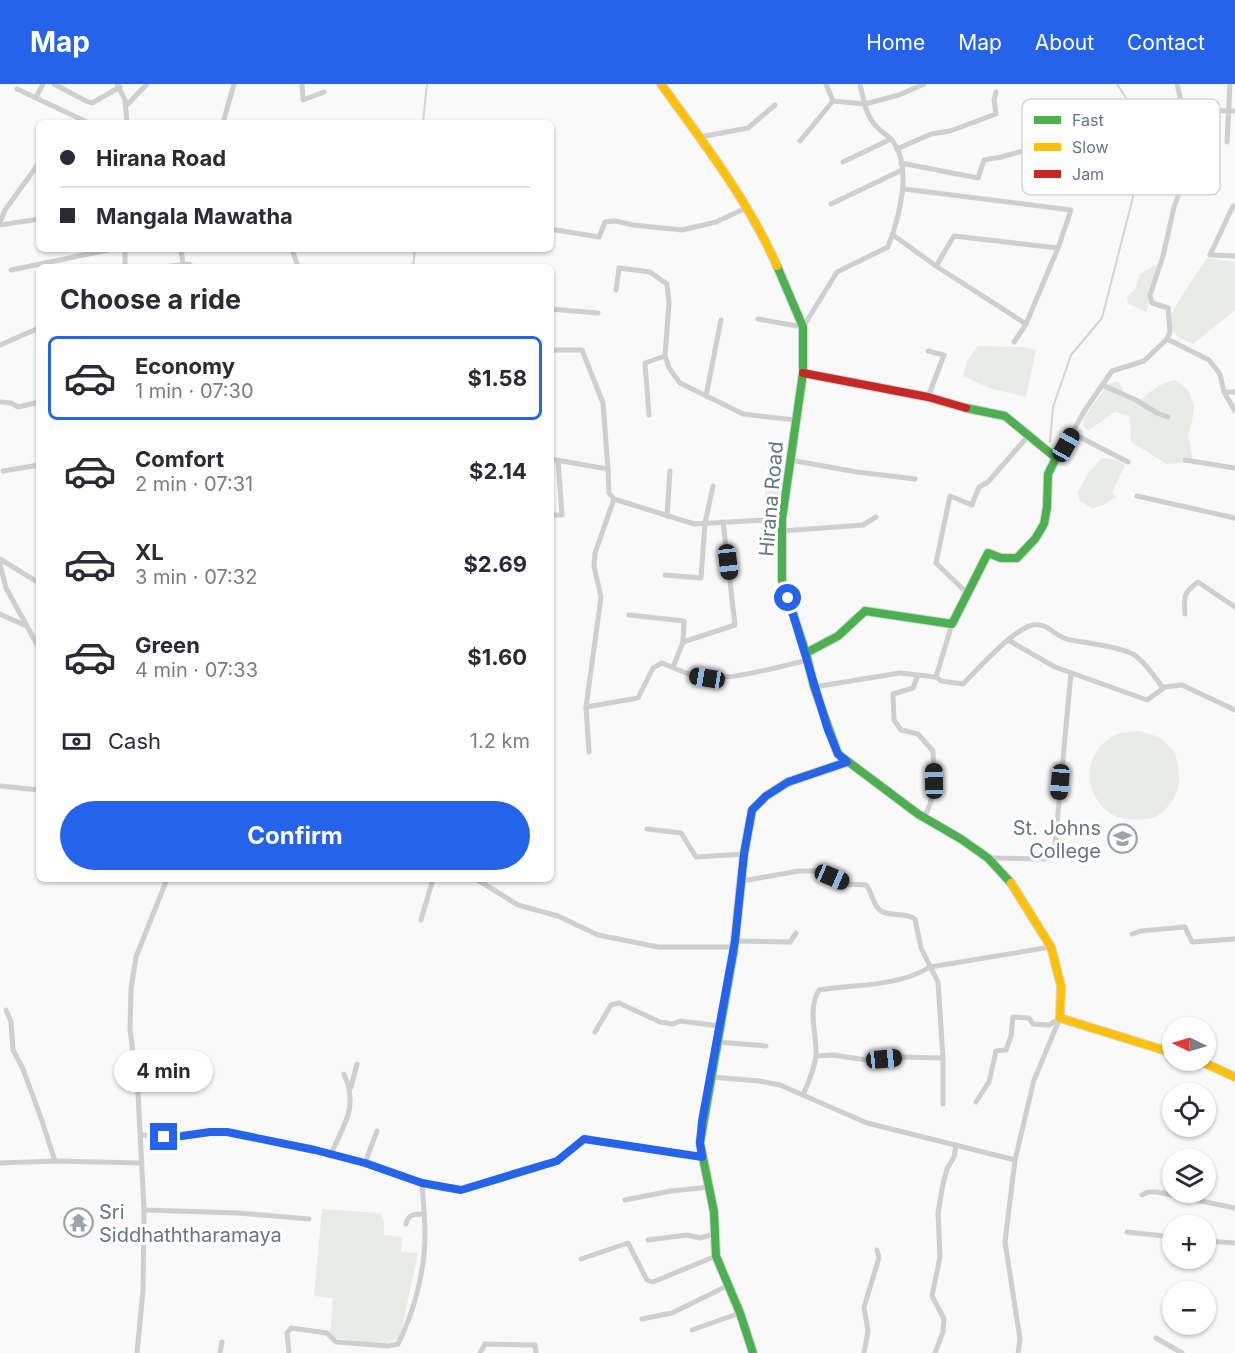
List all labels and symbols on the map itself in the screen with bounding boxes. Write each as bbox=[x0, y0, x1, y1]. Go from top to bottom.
legend bbox=[1022, 99, 1220, 195]
text: Fast bbox=[1072, 110, 1104, 130]
text: Slow bbox=[1072, 137, 1109, 157]
text: Jam bbox=[1072, 164, 1104, 184]
car bbox=[1049, 425, 1083, 465]
street label: Hirana Road bbox=[754, 440, 788, 558]
car bbox=[717, 543, 739, 581]
route start bbox=[774, 584, 801, 611]
car bbox=[688, 666, 726, 690]
car bbox=[925, 763, 943, 799]
car bbox=[1049, 763, 1071, 801]
place label: St. Johns College bbox=[1013, 816, 1101, 863]
school or university icon: St. Johns College bbox=[1106, 823, 1138, 855]
car bbox=[812, 862, 852, 892]
north arrow bbox=[1162, 1017, 1216, 1071]
car bbox=[865, 1048, 903, 1070]
callout: 4 min bbox=[114, 1050, 213, 1092]
route end bbox=[150, 1123, 177, 1150]
place label: Sri Siddhaththaramaya bbox=[99, 1200, 282, 1247]
temple icon: Sri Siddhaththaramaya bbox=[62, 1207, 94, 1239]

